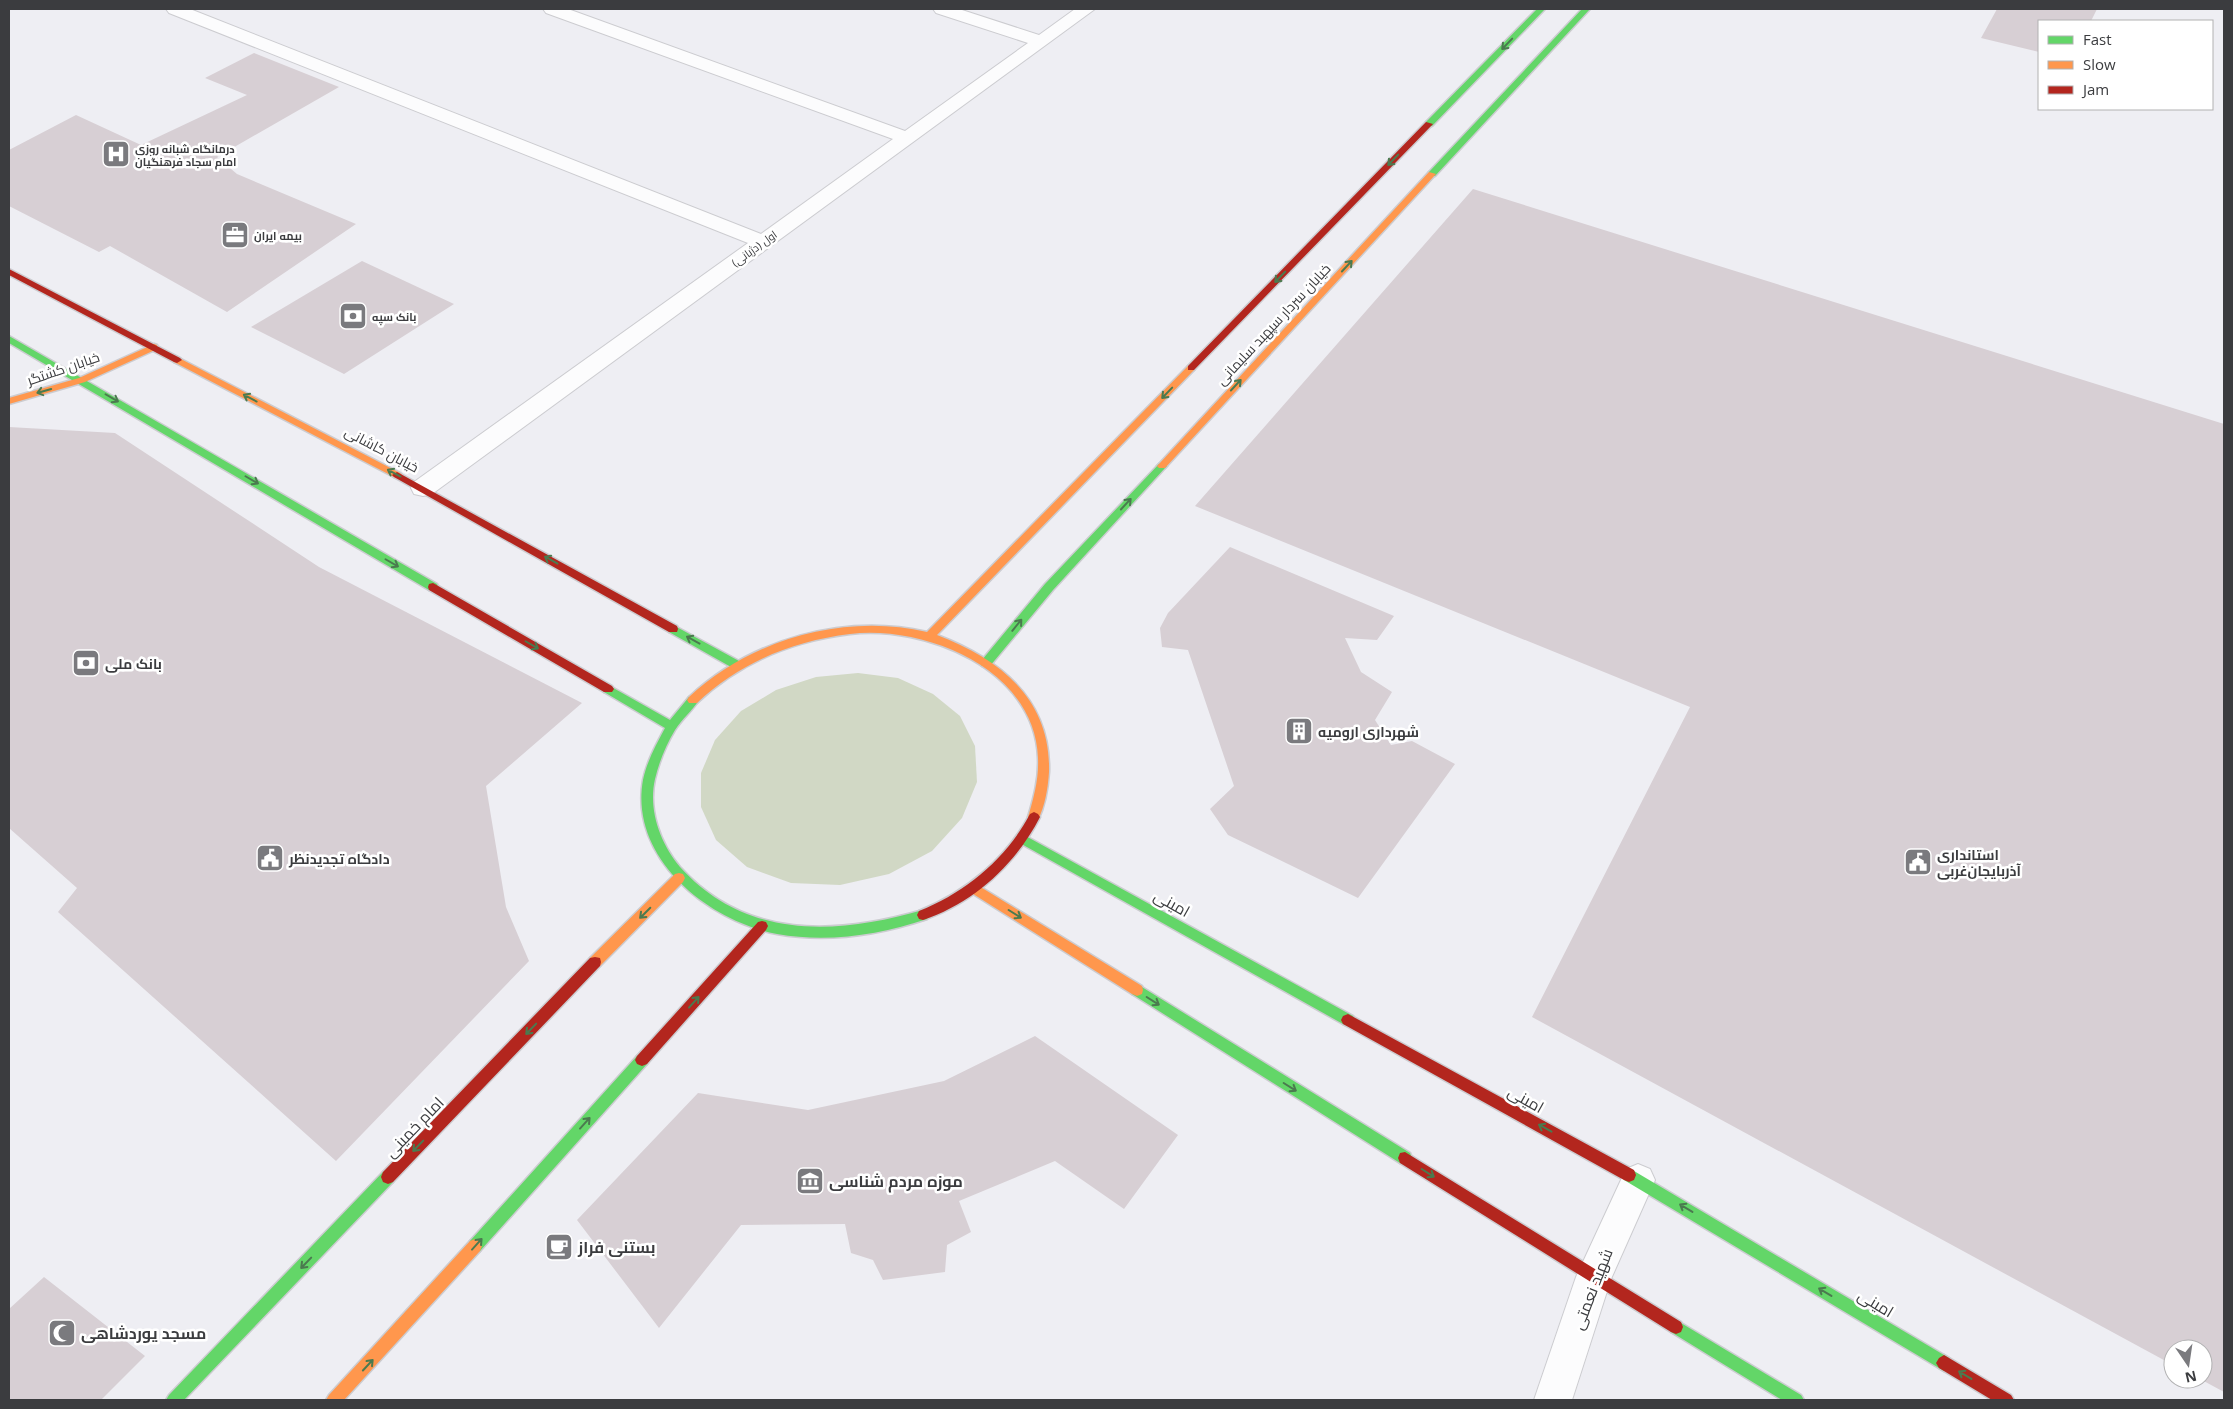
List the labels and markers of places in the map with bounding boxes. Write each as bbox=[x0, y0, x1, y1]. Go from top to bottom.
hospital icon: درمانگاه شبانه روزی امام سجاد فرهنگیان bbox=[101, 139, 131, 169]
place label: درمانگاه شبانه روزی امام سجاد فرهنگیان bbox=[135, 141, 236, 170]
office icon: بیمه ایران bbox=[220, 220, 250, 250]
place label: بیمه ایران bbox=[254, 228, 302, 243]
bank icon: بانک سپه bbox=[338, 301, 368, 331]
place label: بانک سپه bbox=[372, 309, 416, 326]
bank icon: بانک ملی bbox=[71, 648, 101, 678]
place label: بانک ملی bbox=[105, 654, 162, 673]
building icon: شهرداری ارومیه bbox=[1284, 716, 1314, 746]
place label: شهرداری ارومیه bbox=[1318, 722, 1419, 741]
public building icon: دادگاه تجدیدنظر bbox=[255, 843, 285, 873]
place label: استانداری آذربایجان‌غربی bbox=[1937, 845, 2021, 880]
public building icon: استانداری آذربایجان‌غربی bbox=[1903, 847, 1933, 877]
place label: دادگاه تجدیدنظر bbox=[288, 849, 390, 868]
museum icon: موزه مردم شناسی bbox=[795, 1166, 825, 1196]
place label: موزه مردم شناسی bbox=[829, 1170, 963, 1193]
cafe icon: بستنی فراز bbox=[544, 1232, 574, 1262]
place label: بستنی فراز bbox=[577, 1236, 655, 1258]
mosque icon: مسجد یوردشاهی bbox=[47, 1318, 77, 1348]
place label: مسجد یوردشاهی bbox=[81, 1322, 206, 1344]

